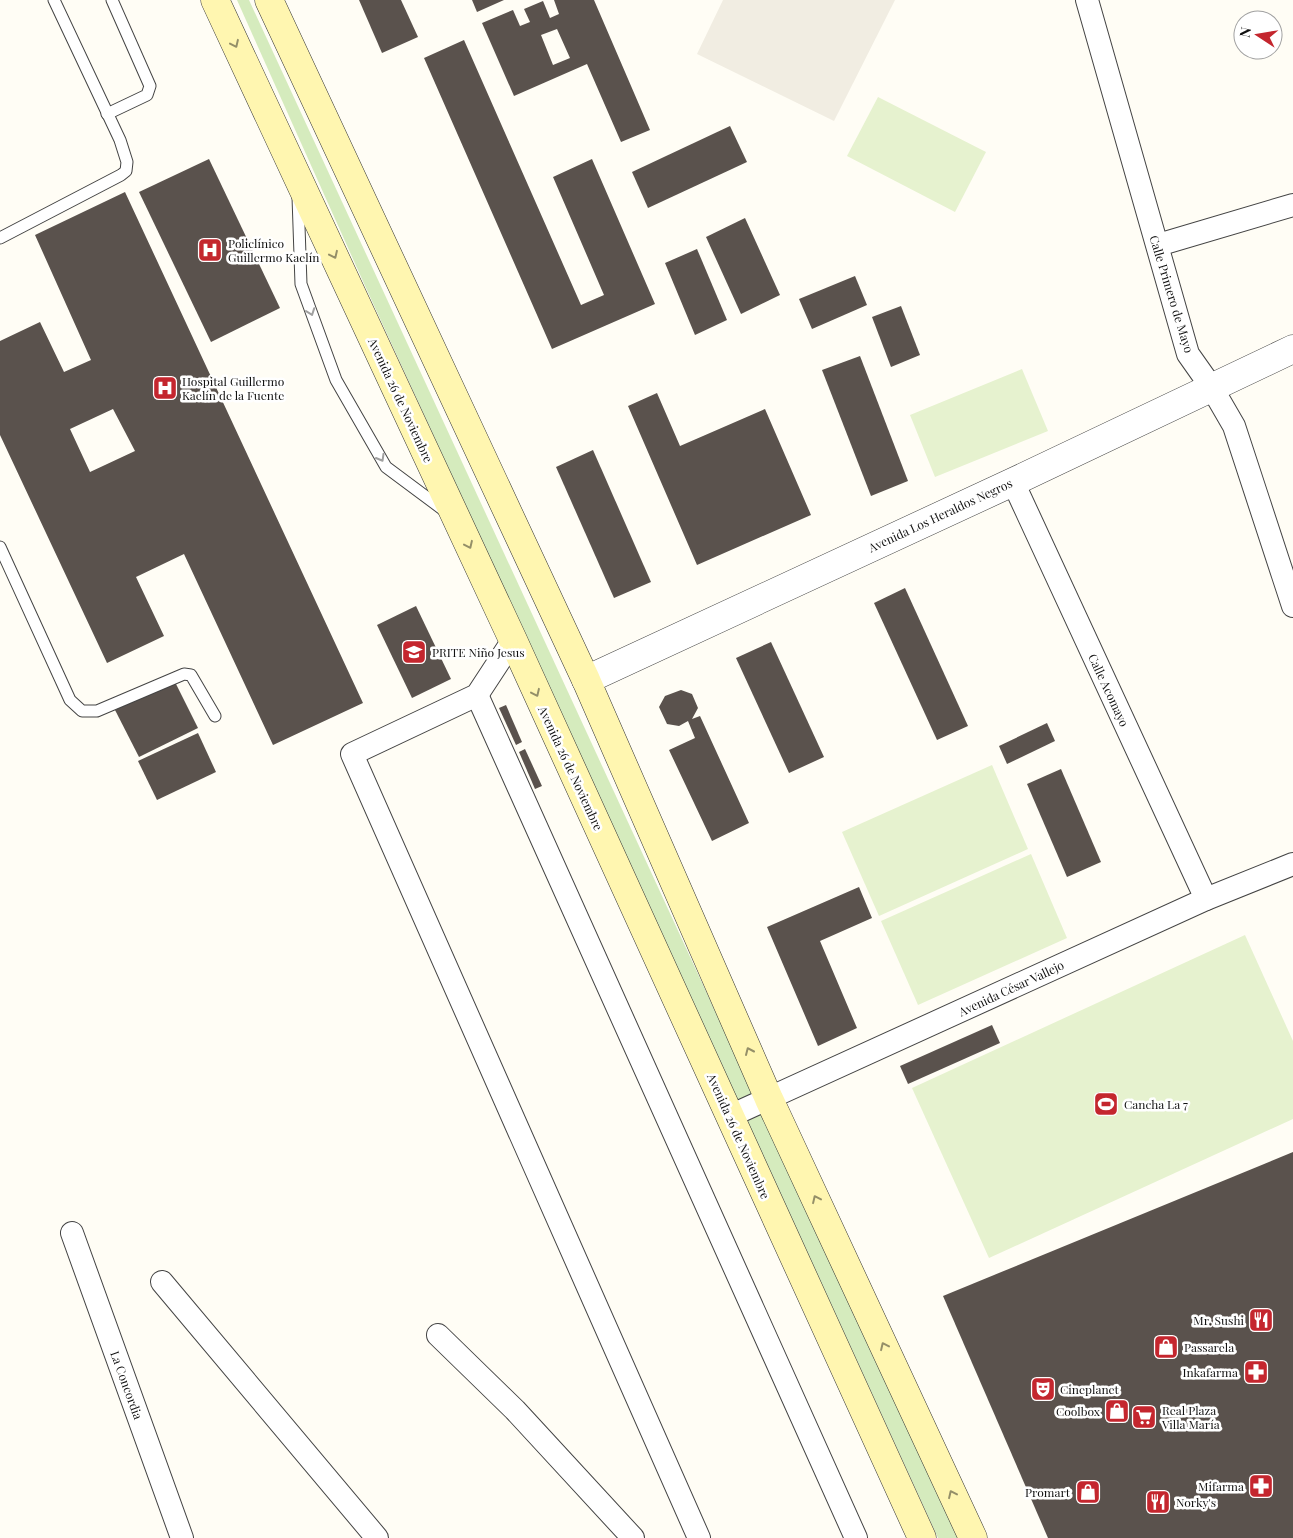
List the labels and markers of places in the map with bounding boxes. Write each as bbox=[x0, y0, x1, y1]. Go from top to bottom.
place label: Policlínico Guillermo Kaelín bbox=[228, 235, 319, 265]
hospital icon: Policlínico Guillermo Kaelín bbox=[197, 237, 223, 263]
place label: Hospital Guillermo Kaelín de la Fuente bbox=[182, 373, 285, 403]
hospital icon: Hospital Guillermo Kaelín de la Fuente bbox=[152, 375, 178, 401]
school or university icon: PRITE Niño Jesus bbox=[401, 639, 427, 665]
place label: PRITE Niño Jesus bbox=[432, 644, 525, 660]
sports icon: Cancha La 7 bbox=[1093, 1091, 1119, 1117]
place label: Cancha La 7 bbox=[1124, 1096, 1188, 1112]
restaurant icon: Mr. Sushi bbox=[1248, 1307, 1274, 1333]
place label: Mr. Sushi bbox=[1193, 1312, 1244, 1328]
shop icon: Passarela bbox=[1153, 1334, 1179, 1360]
place label: Passarela bbox=[1184, 1339, 1234, 1355]
pharmacy icon: Inkafarma bbox=[1243, 1359, 1269, 1385]
place label: Inkafarma bbox=[1182, 1364, 1238, 1380]
theatre icon: Cineplanet bbox=[1030, 1376, 1056, 1402]
place label: Cineplanet bbox=[1060, 1381, 1120, 1397]
shop icon: Coolbox bbox=[1104, 1398, 1130, 1424]
place label: Real Plaza Villa María bbox=[1161, 1402, 1220, 1432]
place label: Coolbox bbox=[1056, 1403, 1101, 1419]
supermarket icon: Real Plaza Villa María bbox=[1131, 1404, 1157, 1430]
pharmacy icon: Mifarma bbox=[1248, 1473, 1274, 1499]
place label: Mifarma bbox=[1198, 1478, 1244, 1494]
shop icon: Promart bbox=[1075, 1479, 1101, 1505]
place label: Promart bbox=[1025, 1484, 1071, 1500]
restaurant icon: Norky's bbox=[1145, 1489, 1171, 1515]
place label: Norky's bbox=[1176, 1494, 1216, 1510]

